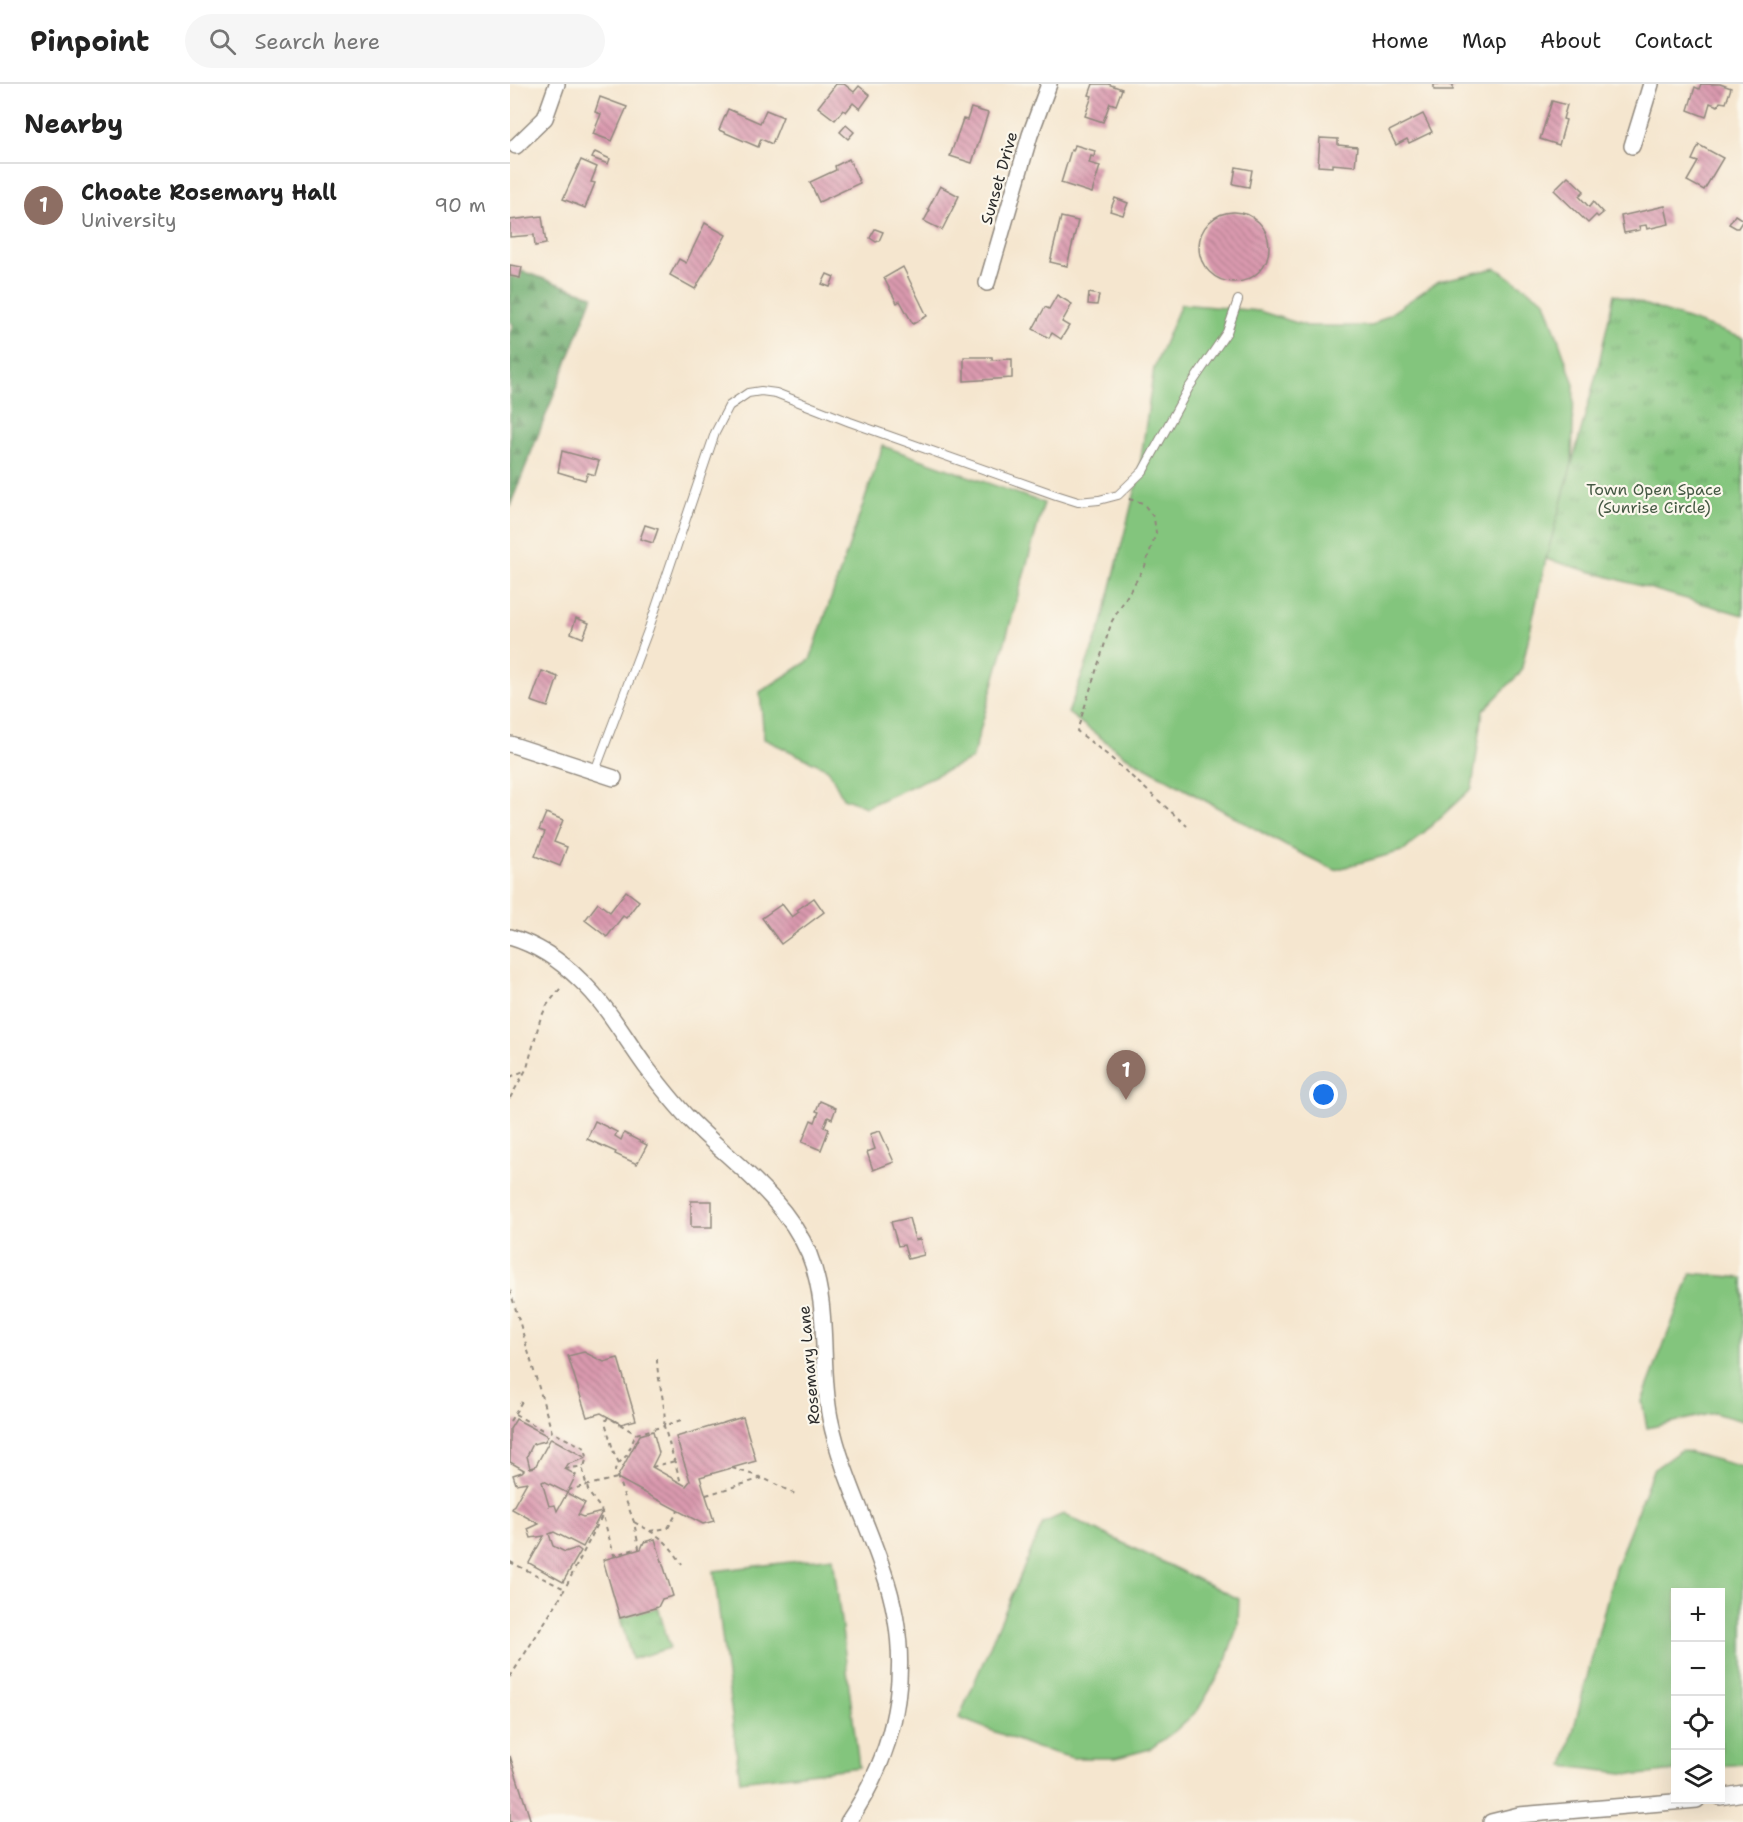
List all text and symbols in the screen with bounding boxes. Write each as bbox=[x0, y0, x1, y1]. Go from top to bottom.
search box bbox=[185, 14, 605, 68]
text: Pinpoint bbox=[30, 22, 149, 60]
icon: search bbox=[206, 25, 239, 58]
text: Search here bbox=[254, 27, 380, 56]
text: Home bbox=[1371, 27, 1429, 55]
text: Map bbox=[1462, 27, 1507, 55]
text: About bbox=[1540, 27, 1601, 55]
text: Contact bbox=[1634, 27, 1713, 55]
text: Nearby bbox=[24, 106, 123, 141]
street label: Sunset Drive bbox=[976, 129, 1022, 227]
text: Choate Rosemary Hall bbox=[81, 178, 337, 207]
text: 1 bbox=[39, 192, 48, 218]
text: 90 m bbox=[434, 192, 486, 218]
text: University bbox=[81, 207, 177, 233]
park label: Town Open Space (Sunrise Circle) bbox=[1586, 479, 1722, 518]
pin: 1 bbox=[1106, 1050, 1146, 1100]
your location bbox=[1309, 1080, 1338, 1109]
street label: Rosemary Lane bbox=[793, 1305, 825, 1425]
map controls bbox=[1671, 1588, 1725, 1804]
button: + bbox=[1671, 1588, 1725, 1642]
button: − bbox=[1671, 1642, 1725, 1696]
button: locate bbox=[1671, 1696, 1725, 1750]
button: layers bbox=[1671, 1750, 1725, 1804]

